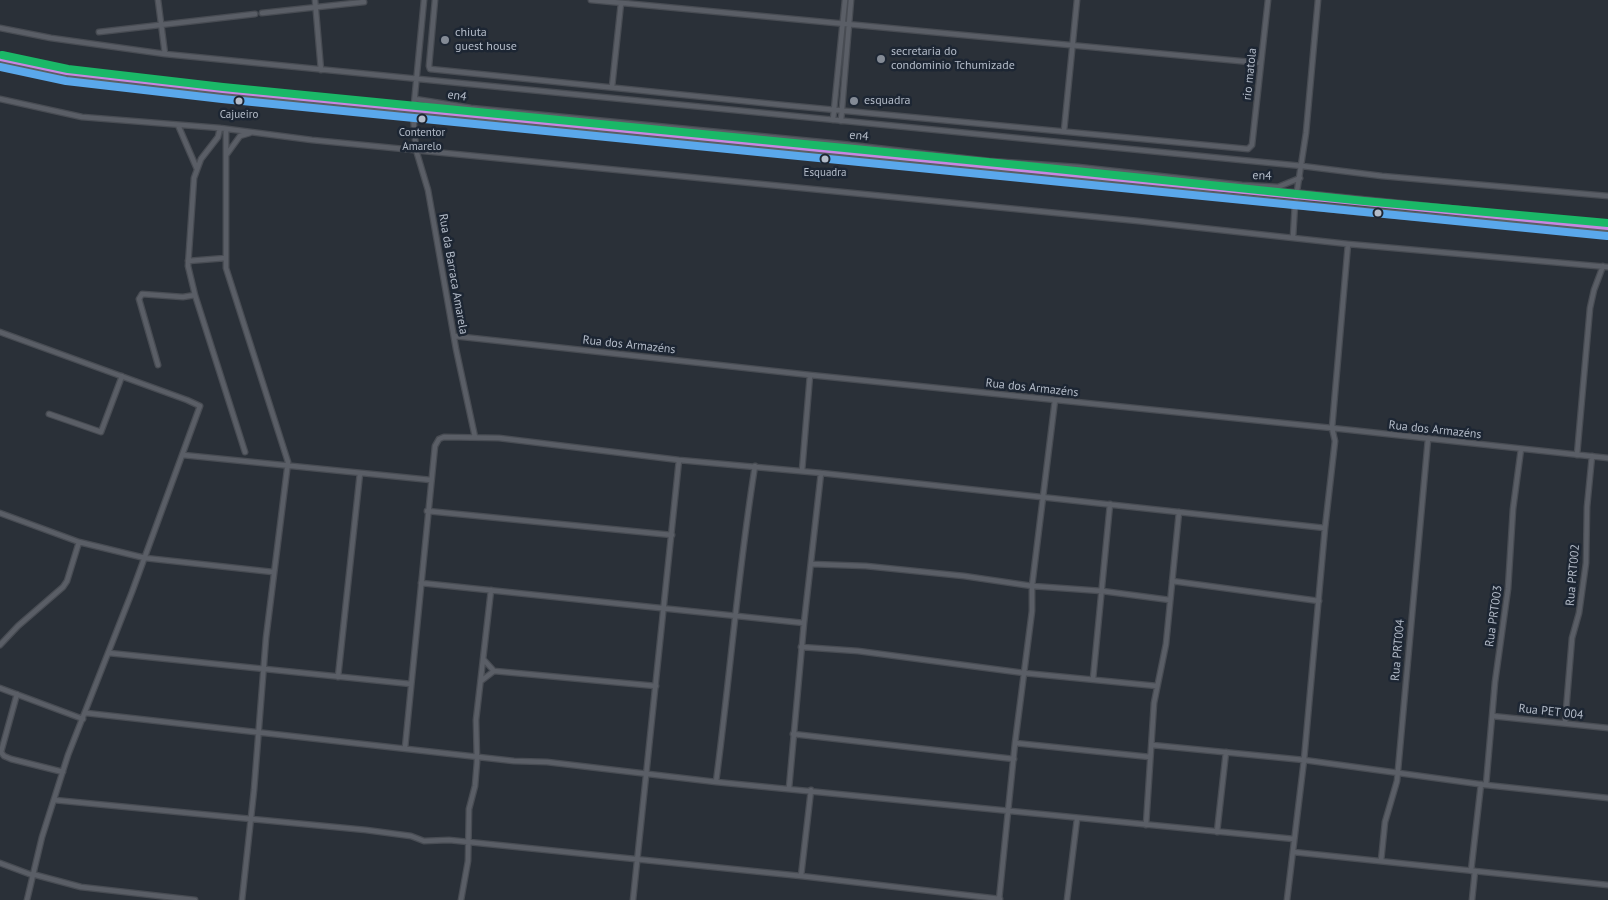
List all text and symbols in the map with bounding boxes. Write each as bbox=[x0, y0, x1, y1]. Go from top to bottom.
place label: chiuta guest house bbox=[455, 26, 517, 54]
marker: chiuta guest house bbox=[439, 34, 451, 46]
place label: secretaria do condominio Tchumizade bbox=[891, 45, 1015, 73]
street label: rio matola bbox=[1240, 47, 1260, 101]
marker: secretaria do condominio Tchumizade bbox=[875, 53, 887, 65]
street label: en4 bbox=[446, 87, 468, 105]
place label: esquadra bbox=[864, 94, 910, 108]
marker: esquadra bbox=[848, 95, 860, 107]
marker: Cajueiro bbox=[234, 96, 244, 106]
place label: Cajueiro bbox=[220, 108, 258, 122]
marker: Contentor Amarelo bbox=[417, 114, 427, 124]
place label: Contentor Amarelo bbox=[399, 126, 445, 152]
street label: en4 bbox=[849, 128, 869, 144]
marker: Esquadra bbox=[820, 154, 830, 164]
place label: Esquadra bbox=[804, 166, 846, 180]
street label: en4 bbox=[1252, 168, 1272, 184]
unlabelled marker bbox=[1373, 208, 1383, 218]
street label: Rua da Barraca Amarela bbox=[435, 213, 471, 335]
street label: Rua dos Armazéns bbox=[582, 333, 676, 357]
street label: Rua dos Armazéns bbox=[985, 376, 1079, 400]
street label: Rua dos Armazéns bbox=[1388, 418, 1482, 442]
street label: Rua PRT002 bbox=[1563, 543, 1583, 607]
street label: Rua PRT003 bbox=[1483, 584, 1505, 648]
street label: Rua PRT004 bbox=[1388, 618, 1408, 682]
street label: Rua PET 004 bbox=[1518, 701, 1584, 723]

